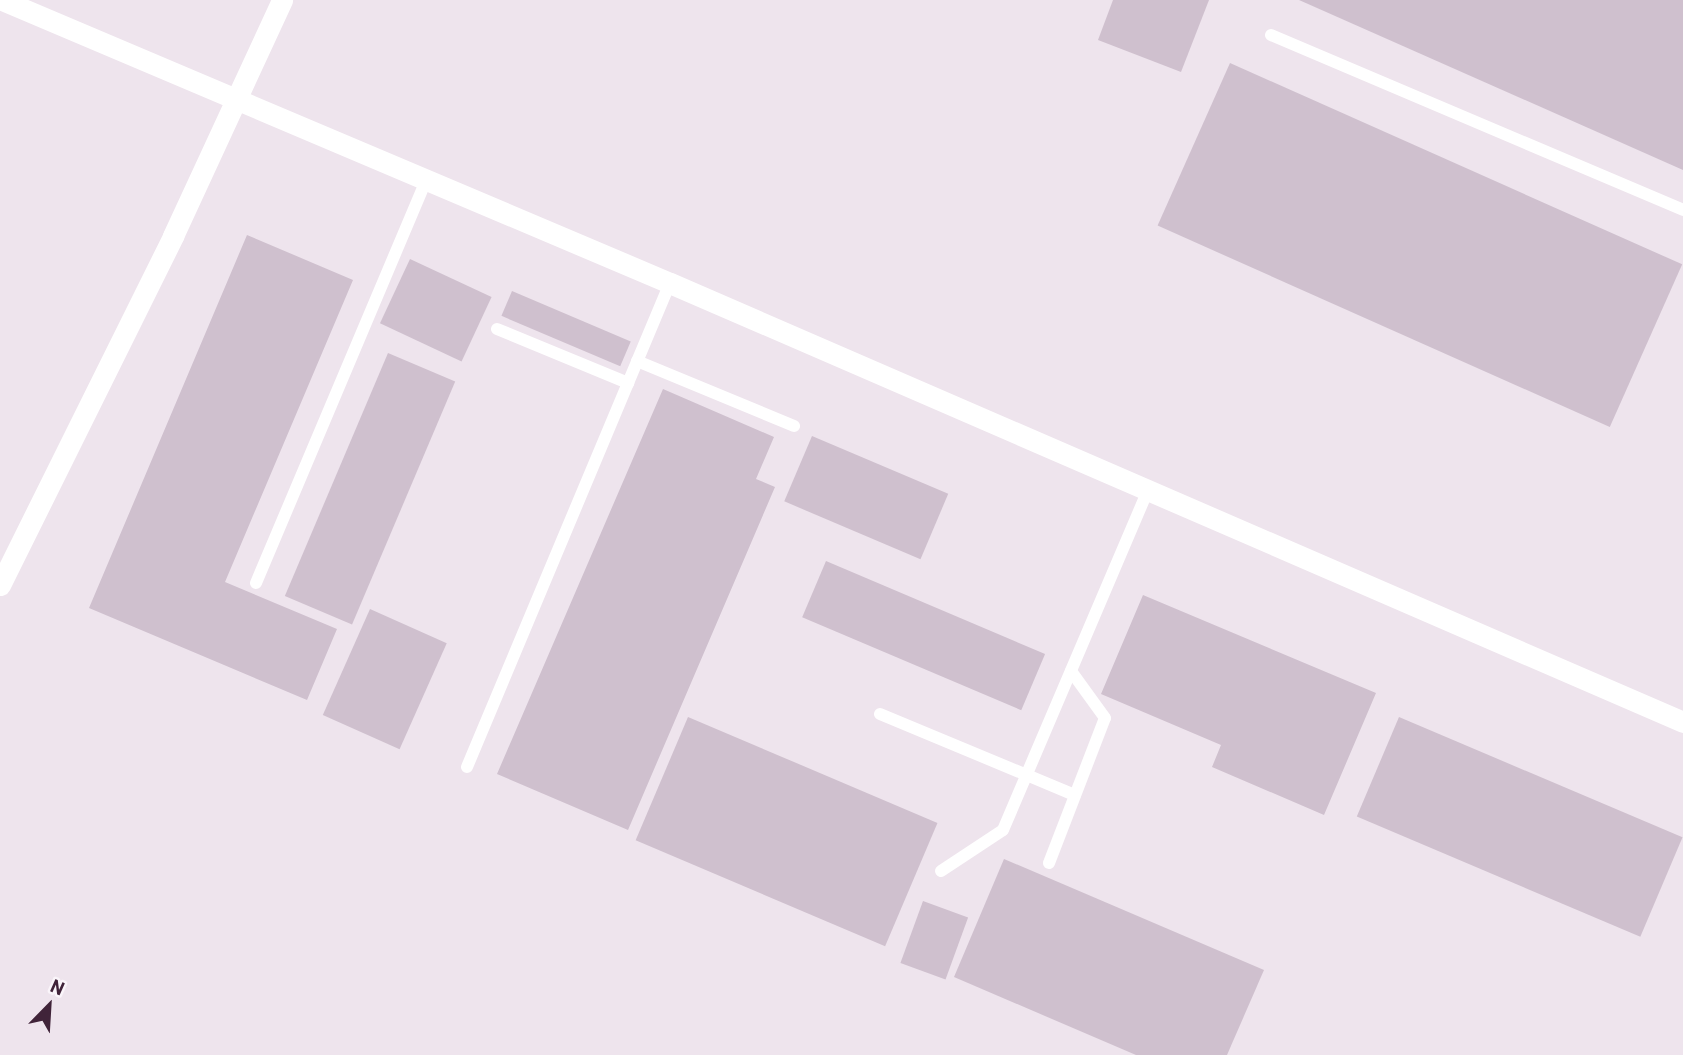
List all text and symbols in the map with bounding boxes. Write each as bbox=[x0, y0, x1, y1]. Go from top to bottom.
north arrow bbox=[14, 971, 84, 1041]
text: N bbox=[47, 973, 68, 999]

